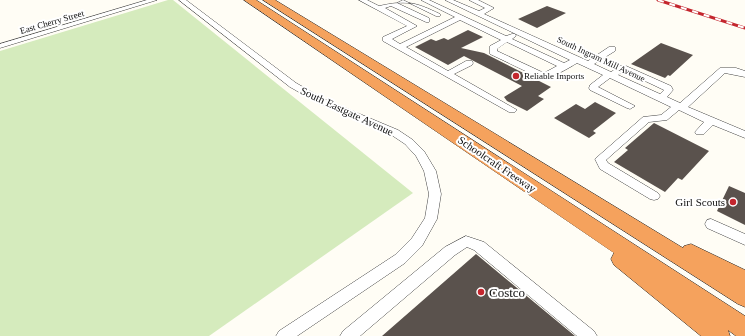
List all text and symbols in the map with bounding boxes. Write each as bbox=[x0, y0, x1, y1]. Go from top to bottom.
street label: East Cherry Street bbox=[19, 8, 86, 36]
street label: South Ingram Mill Avenue bbox=[555, 34, 647, 84]
marker: Reliable Imports bbox=[511, 71, 521, 81]
place label: Reliable Imports bbox=[524, 71, 585, 81]
street label: South Eastgate Avenue bbox=[299, 84, 396, 138]
street label: Schoolcraft Freeway bbox=[456, 133, 539, 195]
place label: Girl Scouts bbox=[675, 196, 725, 208]
marker: Girl Scouts bbox=[728, 197, 738, 207]
place label: Costco bbox=[489, 285, 525, 300]
marker: Costco bbox=[476, 287, 486, 297]

